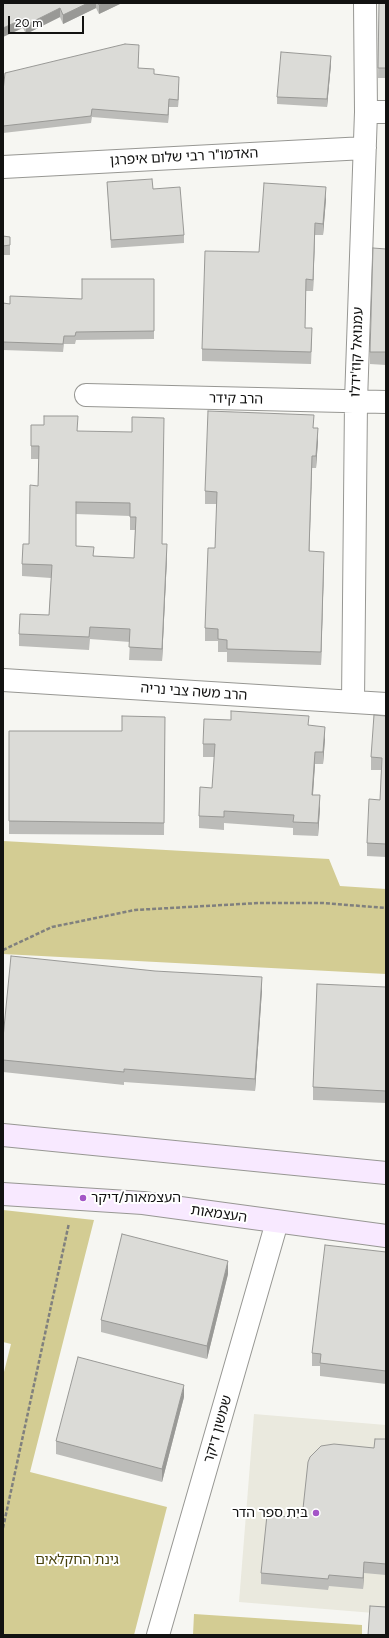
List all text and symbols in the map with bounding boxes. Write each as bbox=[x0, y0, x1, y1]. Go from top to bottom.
scale bar bbox=[10, 8, 86, 34]
text: 20 m bbox=[15, 16, 43, 30]
street label: האדמו"ר רבי שלום איפרגן bbox=[109, 145, 259, 169]
street label: עמנואל קוז'ידלו bbox=[347, 307, 367, 397]
street label: הרב קידר bbox=[209, 390, 263, 408]
street label: הרב משה צבי נריה bbox=[140, 680, 248, 704]
place label: העצמאות/דיקר bbox=[91, 1190, 181, 1206]
marker: העצמאות/דיקר bbox=[78, 1193, 88, 1203]
street label: העצמאות bbox=[190, 1202, 248, 1226]
street label: שמשון דיקר bbox=[200, 1393, 236, 1465]
place label: בית ספר הדר bbox=[232, 1505, 308, 1521]
marker: בית ספר הדר bbox=[311, 1508, 321, 1518]
park label: גינת החקלאים bbox=[35, 1552, 119, 1568]

